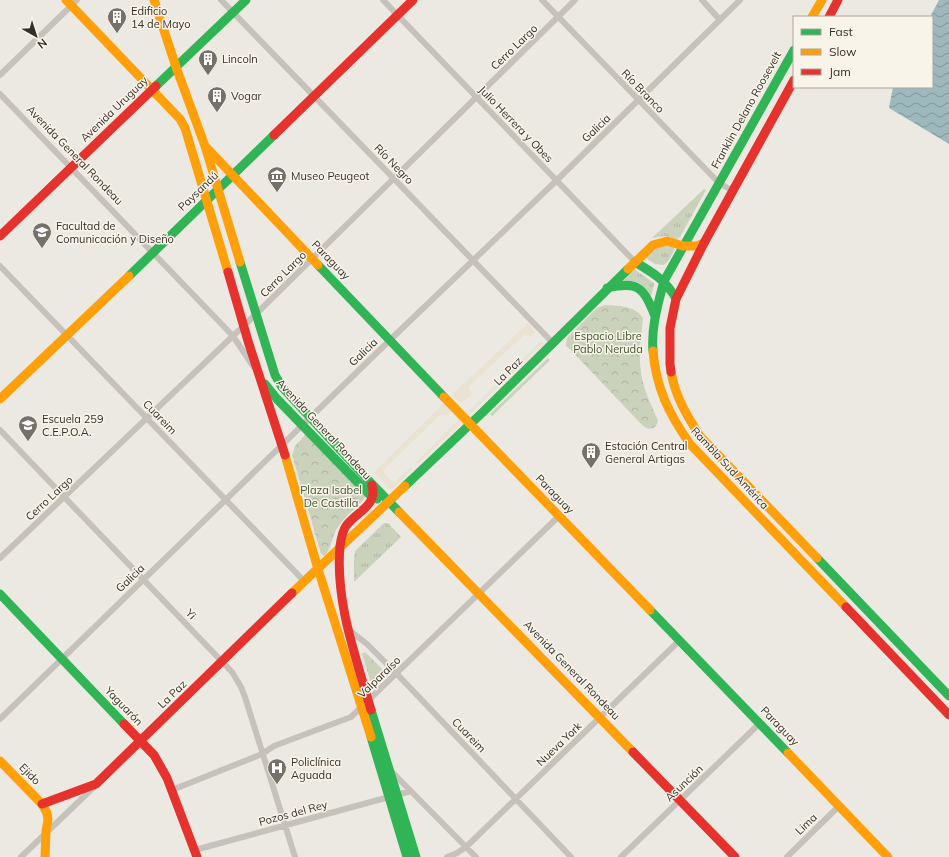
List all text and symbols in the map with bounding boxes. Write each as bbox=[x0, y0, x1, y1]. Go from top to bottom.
place label: Edificio 14 de Mayo bbox=[131, 4, 191, 31]
building icon: Edificio 14 de Mayo bbox=[106, 6, 128, 34]
north arrow bbox=[16, 16, 56, 56]
legend bbox=[793, 16, 933, 88]
street label: Cerro Largo bbox=[488, 21, 540, 73]
text: Fast bbox=[829, 24, 853, 39]
text: N bbox=[35, 36, 50, 52]
text: Slow bbox=[829, 44, 857, 59]
building icon: Lincoln bbox=[197, 48, 219, 76]
street label: Franklin Delano Roosevelt bbox=[708, 49, 784, 171]
place label: Lincoln bbox=[222, 52, 258, 66]
text: Jam bbox=[829, 64, 851, 79]
street label: Río Branco bbox=[619, 66, 667, 116]
street label: Avenida Uruguay bbox=[77, 73, 151, 145]
street label: Julio Herrera y Obes bbox=[476, 83, 556, 165]
building icon: Vogar bbox=[206, 85, 228, 113]
place label: Vogar bbox=[231, 89, 262, 103]
street label: Avenida General Rondeau bbox=[24, 102, 126, 208]
street label: Galicia bbox=[579, 111, 613, 145]
street label: Río Negro bbox=[371, 141, 417, 187]
museum icon: Museo Peugeot bbox=[266, 165, 288, 193]
street label: Paysandú bbox=[175, 168, 221, 214]
place label: Museo Peugeot bbox=[291, 169, 369, 183]
place label: Facultad de Comunicación y Diseño bbox=[56, 219, 174, 246]
school or university icon: Facultad de Comunicación y Diseño bbox=[31, 221, 53, 249]
street label: Paraguay bbox=[309, 237, 353, 283]
street label: Cerro Largo bbox=[257, 248, 309, 300]
park label: Espacio Libre Pablo Neruda bbox=[573, 329, 643, 356]
street label: Galicia bbox=[346, 335, 380, 369]
street label: La Paz bbox=[491, 354, 525, 388]
street label: Avenida General Rondeau bbox=[274, 376, 374, 482]
street label: Cuareim bbox=[140, 397, 180, 437]
place label: Escuela 259 C.E.P.O.A. bbox=[42, 412, 104, 439]
school or university icon: Escuela 259 C.E.P.O.A. bbox=[17, 414, 39, 442]
street label: Rambla Sud América bbox=[688, 424, 772, 512]
place label: Estación Central General Artigas bbox=[605, 439, 687, 466]
building icon: Estación Central General Artigas bbox=[580, 441, 602, 469]
street label: Paraguay bbox=[533, 471, 577, 517]
street label: Cerro Largo bbox=[22, 473, 76, 523]
park label: Plaza Isabel De Castilla bbox=[300, 483, 362, 510]
street label: Galicia bbox=[113, 561, 147, 595]
street label: Yi bbox=[182, 605, 199, 622]
street label: Avenida General Rondeau bbox=[521, 617, 623, 723]
street label: Valparaíso bbox=[355, 653, 403, 701]
street label: La Paz bbox=[155, 677, 190, 711]
street label: Yaguarón bbox=[101, 683, 146, 728]
street label: Paraguay bbox=[758, 703, 802, 749]
street label: Cuareim bbox=[449, 715, 489, 755]
street label: Nueva York bbox=[533, 719, 585, 769]
place label: Policlínica Aguada bbox=[291, 755, 341, 782]
hospital icon: Policlínica Aguada bbox=[266, 757, 288, 785]
street label: Ejido bbox=[16, 760, 44, 788]
street label: Asunción bbox=[662, 762, 706, 804]
street label: Pozos del Rey bbox=[257, 797, 329, 829]
street label: Lima bbox=[792, 810, 820, 838]

